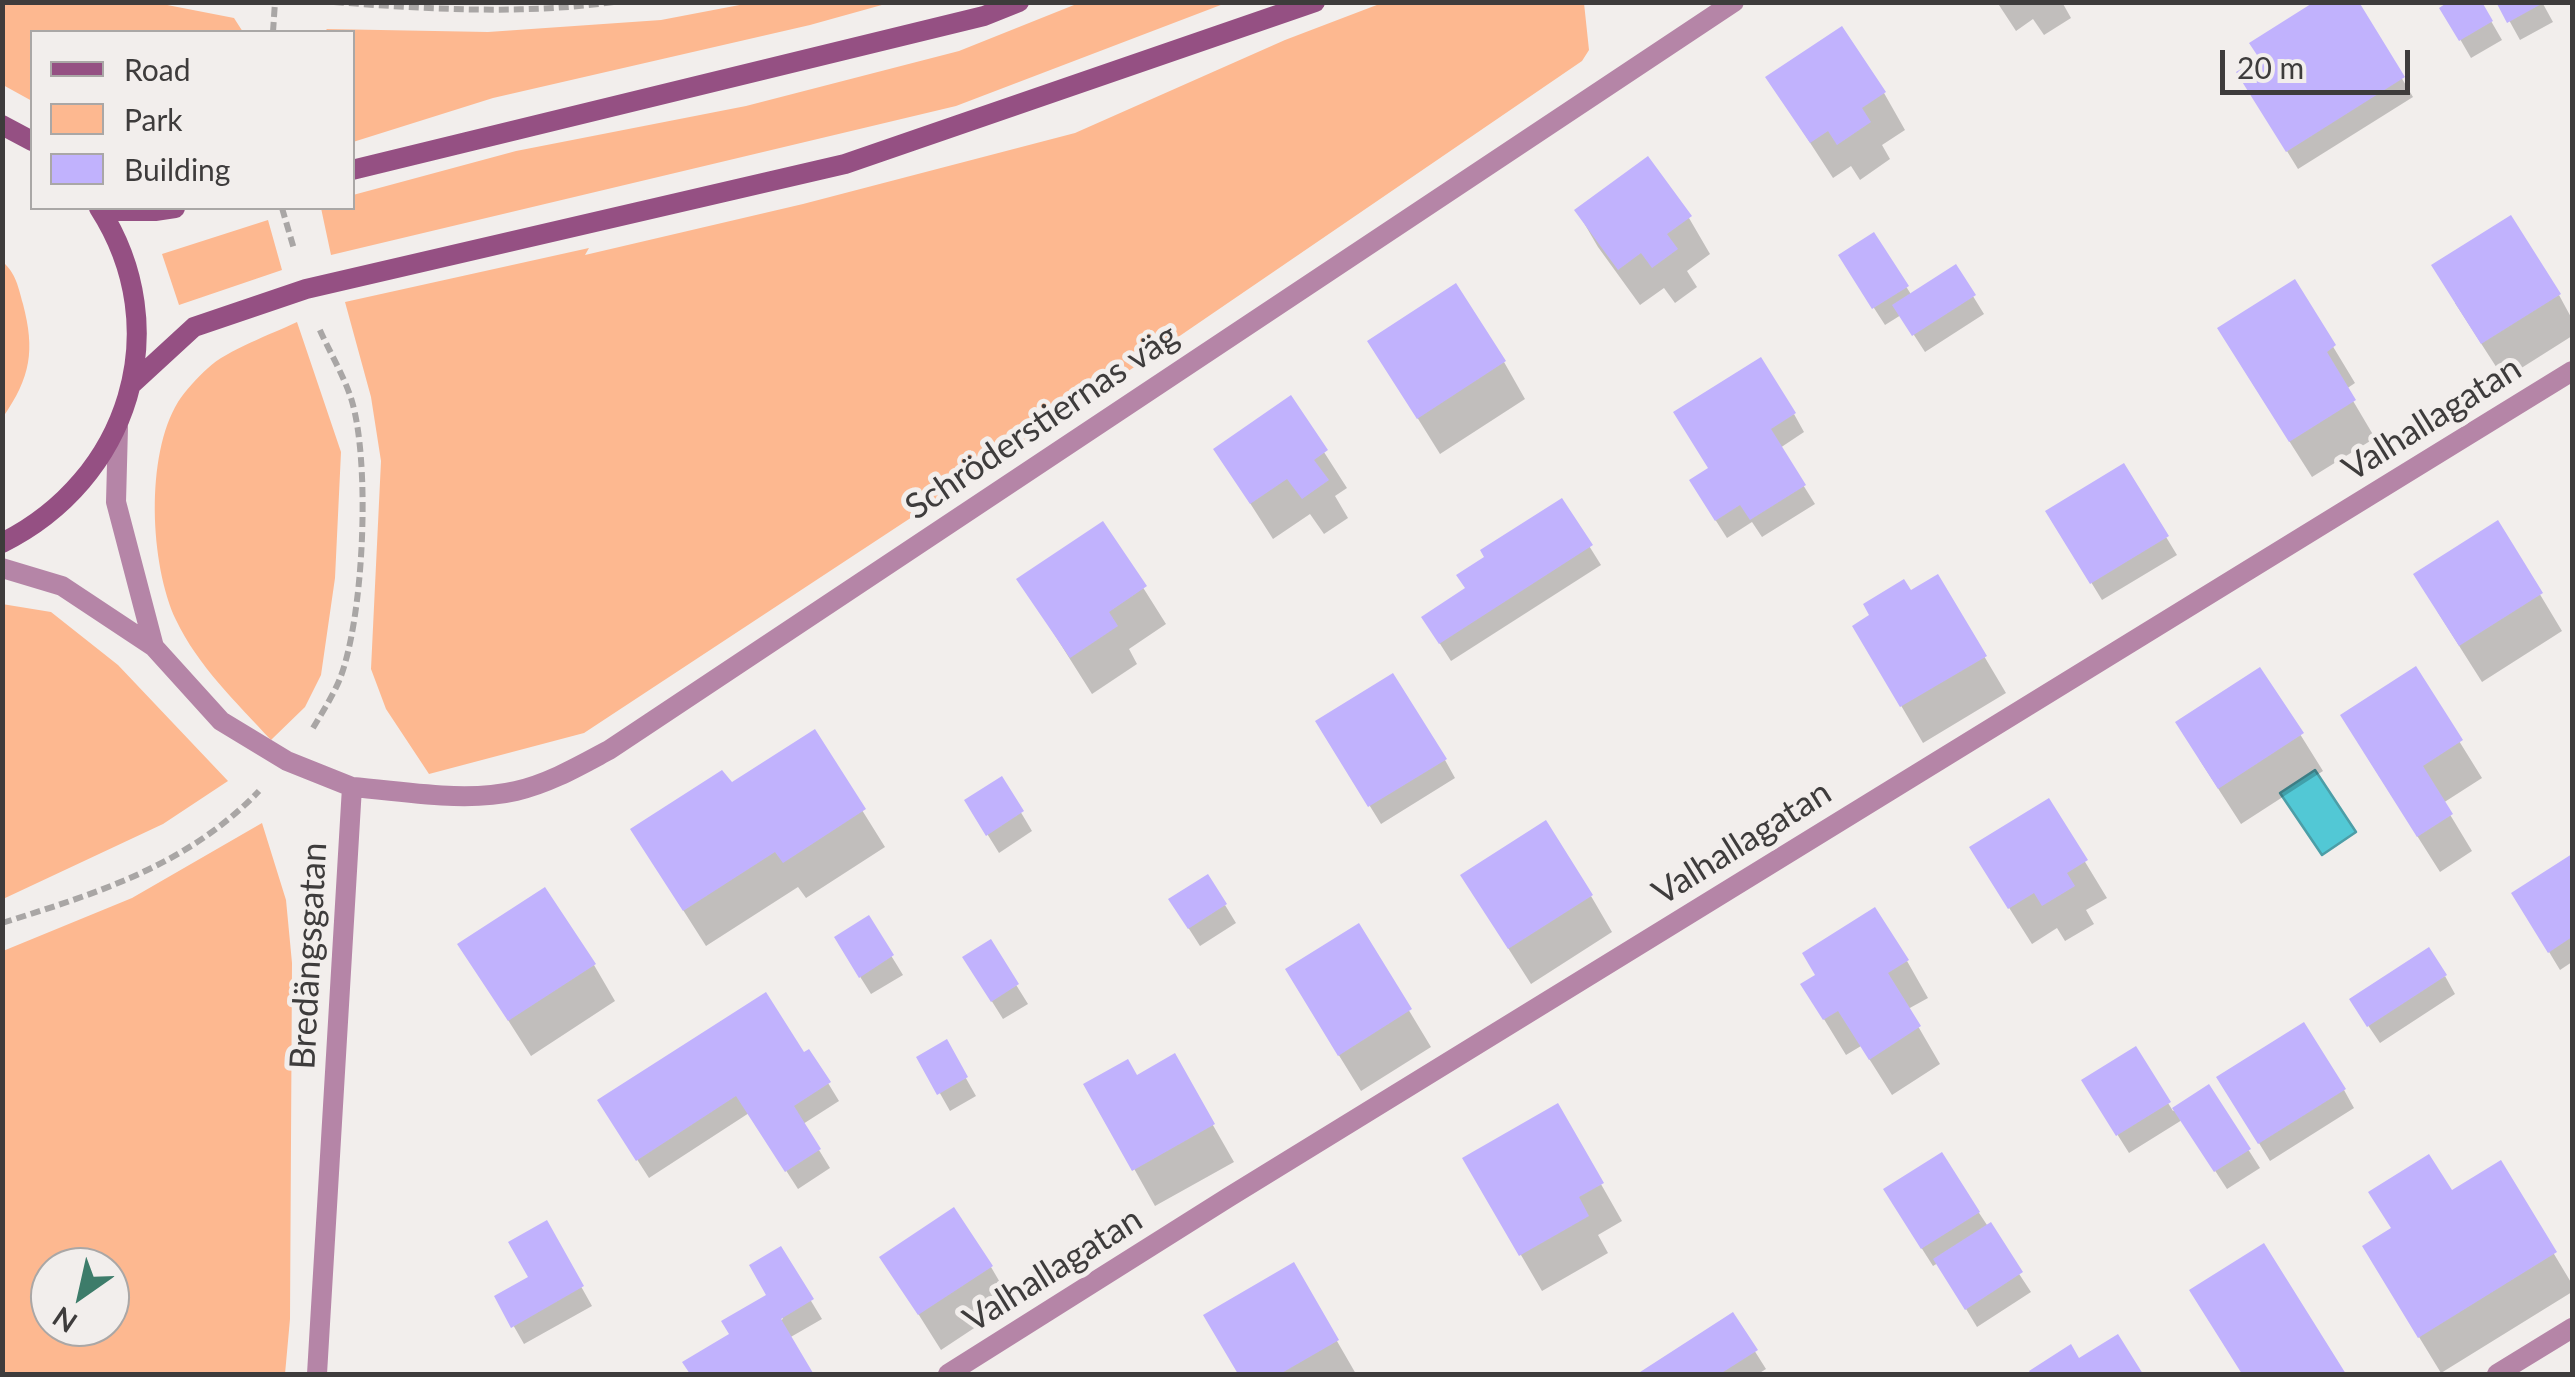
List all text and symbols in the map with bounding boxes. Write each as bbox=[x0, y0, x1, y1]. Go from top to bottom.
legend bbox=[30, 30, 355, 210]
scale bar bbox=[2225, 30, 2415, 92]
text: 20 m bbox=[2237, 49, 2304, 85]
text: Road bbox=[124, 51, 191, 87]
text: Park bbox=[124, 101, 183, 137]
text: Building bbox=[124, 151, 230, 187]
street label: Schröderstiernas väg bbox=[898, 315, 1186, 529]
street label: Valhallagatan bbox=[2335, 348, 2529, 490]
street label: Valhallagatan bbox=[1645, 772, 1839, 914]
street label: Bredängsgatan bbox=[282, 841, 336, 1071]
street label: Valhallagatan bbox=[956, 1199, 1150, 1341]
north arrow bbox=[30, 1247, 130, 1347]
text: N bbox=[46, 1300, 83, 1340]

